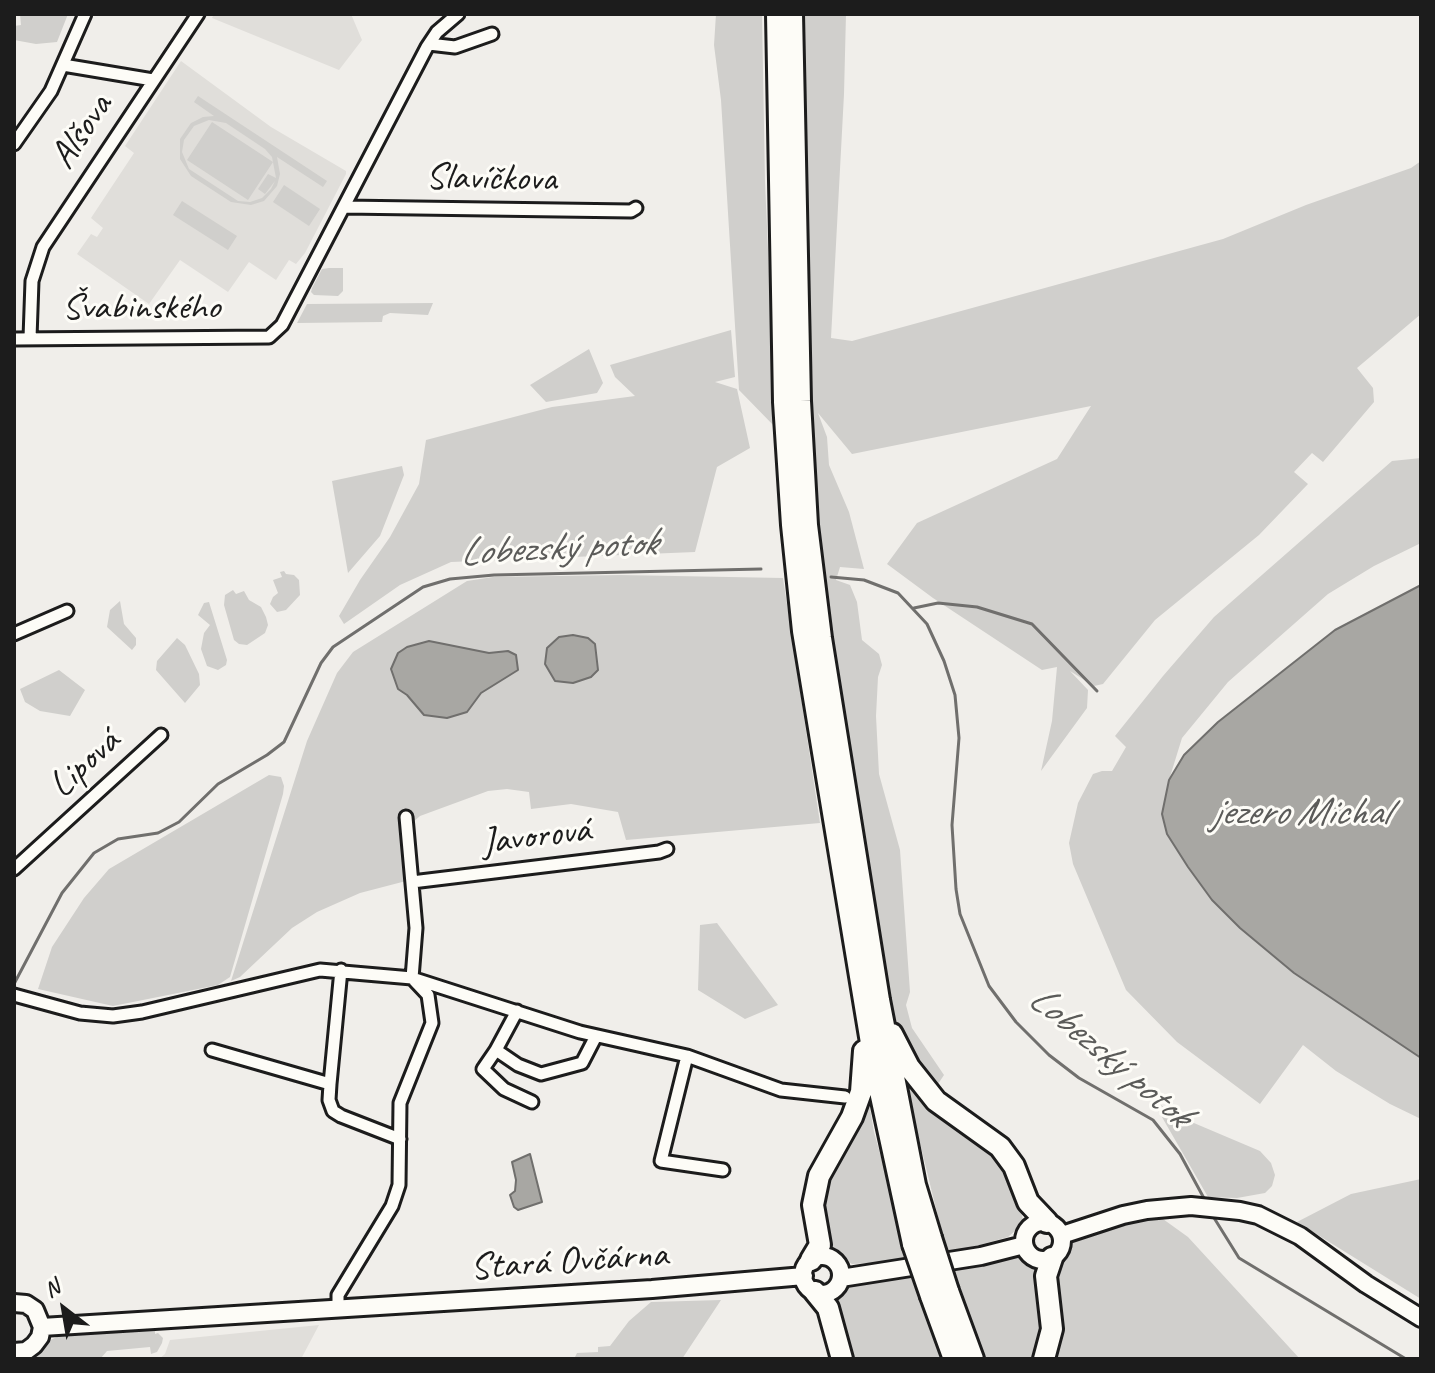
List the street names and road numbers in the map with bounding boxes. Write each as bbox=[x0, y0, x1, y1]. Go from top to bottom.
street label: Alšova bbox=[41, 86, 123, 178]
street label: Slavíčkova bbox=[425, 155, 557, 203]
street label: Švabinského bbox=[62, 285, 220, 331]
street label: Lipová bbox=[40, 720, 130, 808]
street label: Javorová bbox=[479, 808, 593, 866]
street label: Stará Ovčárna bbox=[469, 1232, 669, 1292]

